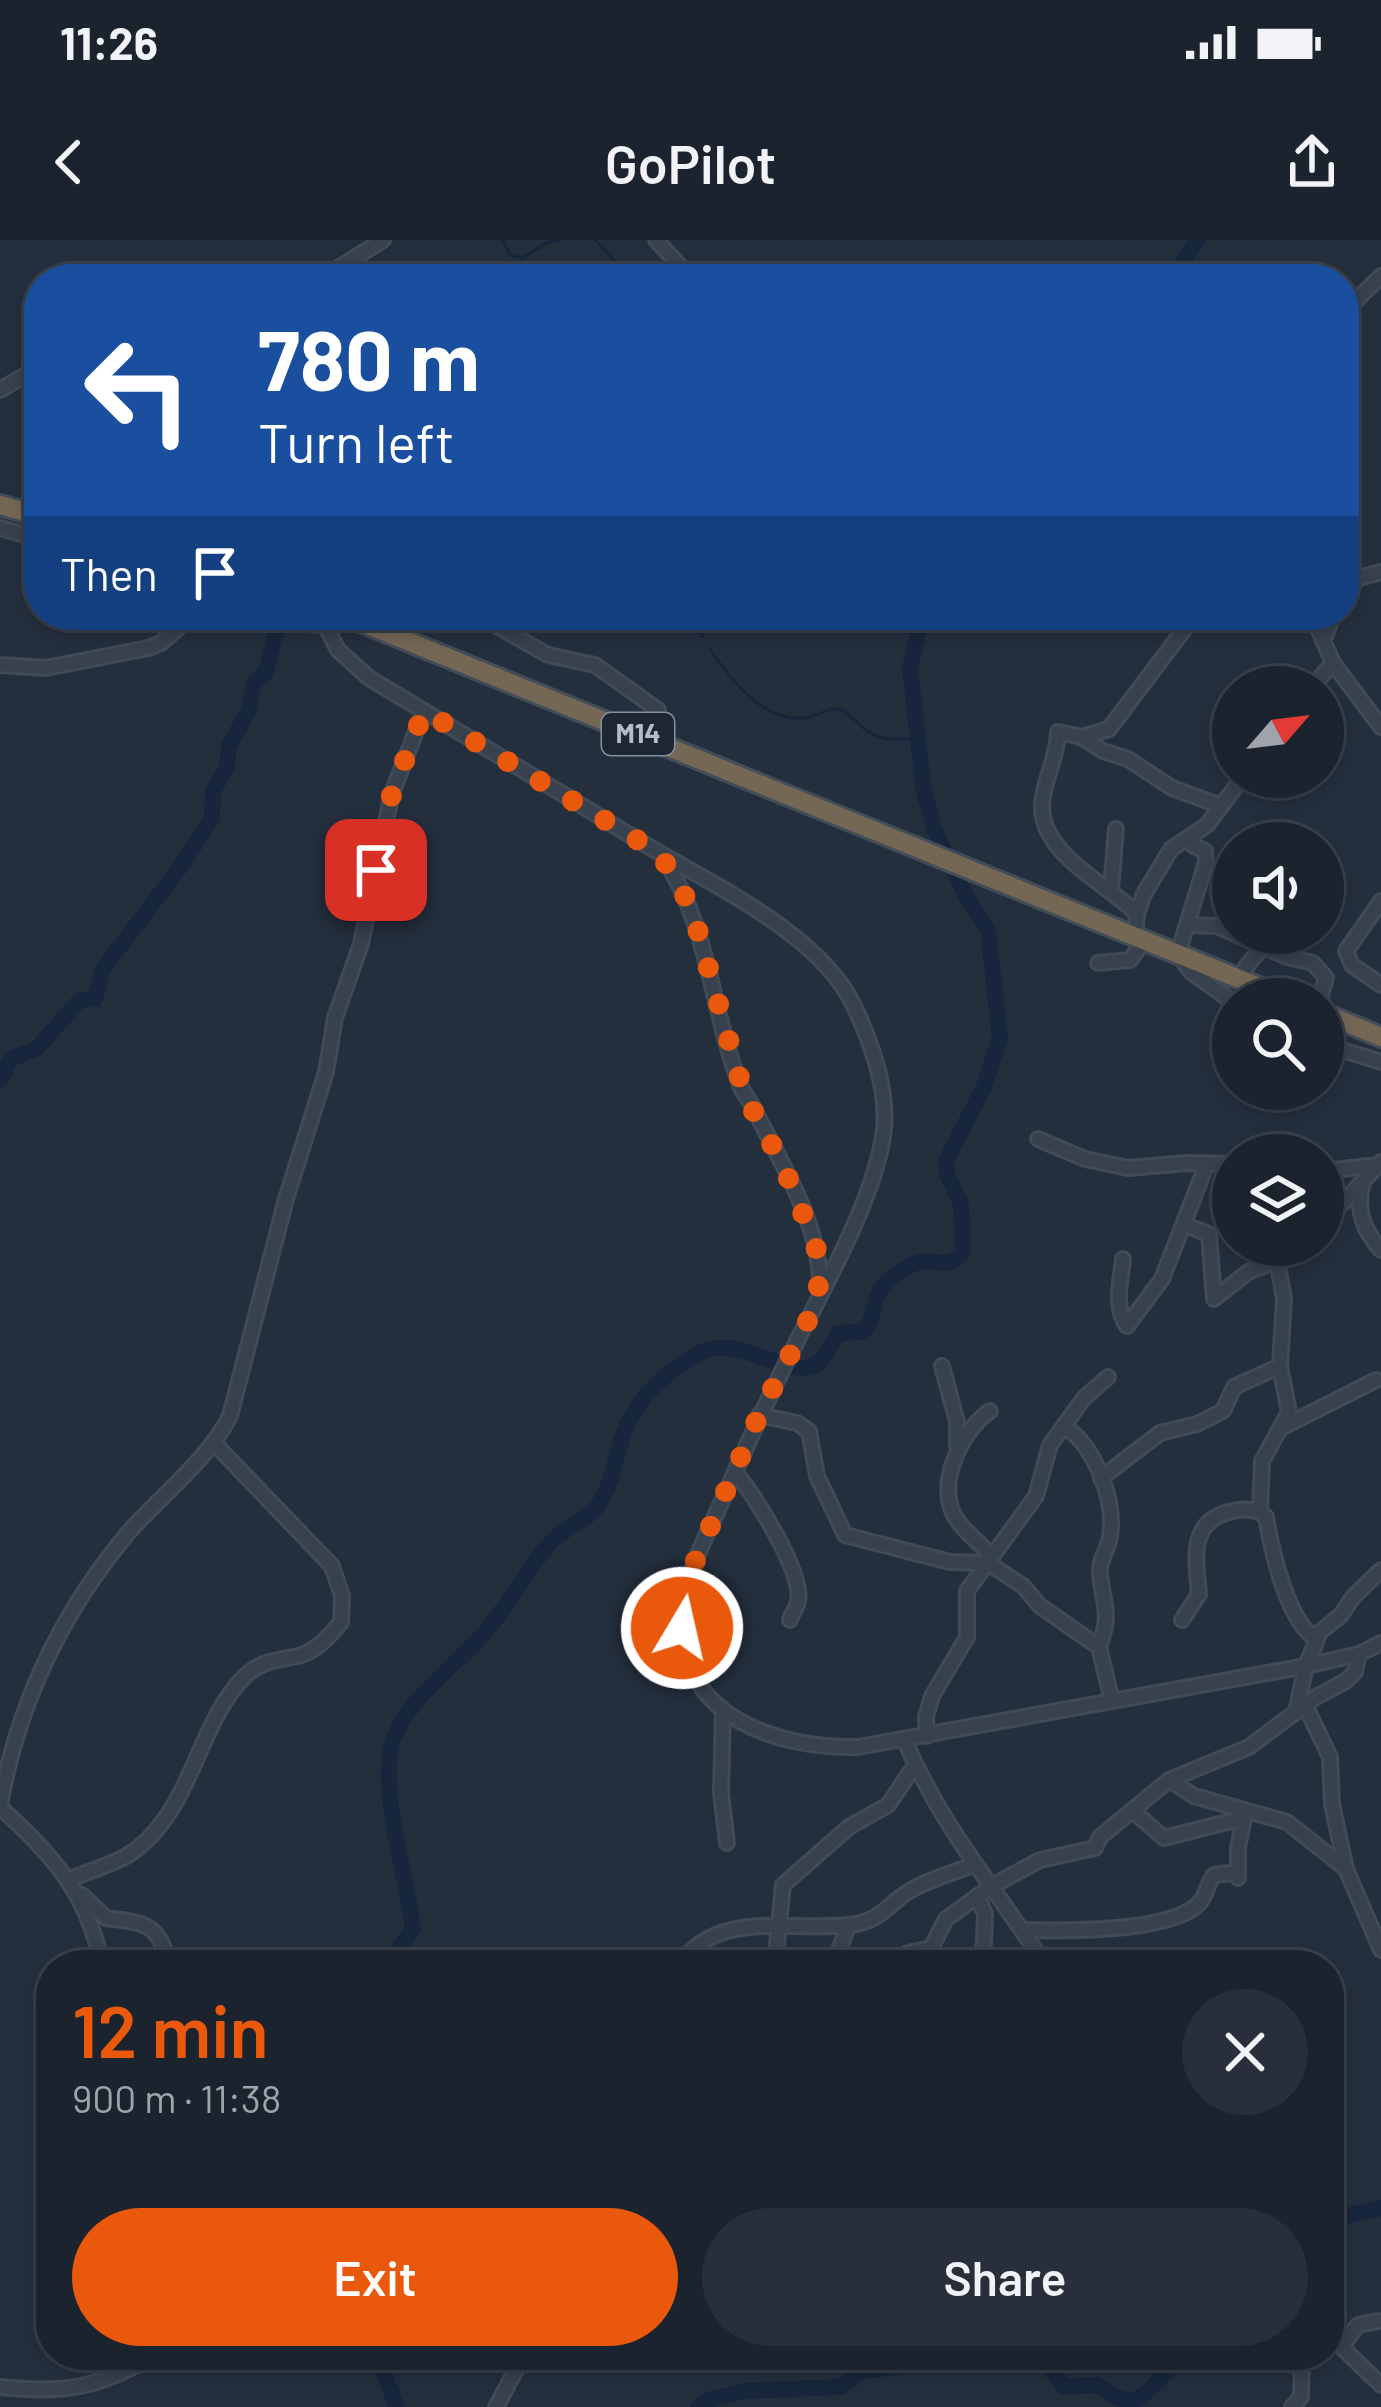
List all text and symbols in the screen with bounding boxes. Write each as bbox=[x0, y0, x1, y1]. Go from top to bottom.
text: 11:26 bbox=[60, 15, 158, 69]
icon: back bbox=[36, 129, 102, 195]
icon: share bbox=[1279, 129, 1345, 195]
text: GoPilot bbox=[605, 130, 776, 195]
text: 780 m bbox=[258, 307, 480, 408]
icon: left bbox=[60, 312, 216, 468]
text: Turn left bbox=[258, 409, 455, 474]
icon: arrive bbox=[182, 540, 248, 606]
text: Then bbox=[60, 546, 158, 600]
north arrow bbox=[1212, 666, 1344, 798]
map controls bbox=[1212, 666, 1344, 1266]
road number: M14 bbox=[602, 713, 674, 755]
pin bbox=[325, 819, 427, 921]
button: sound bbox=[1212, 822, 1344, 954]
icon: arrive bbox=[343, 837, 409, 903]
button: search bbox=[1212, 978, 1344, 1110]
button: layers bbox=[1212, 1134, 1344, 1266]
position arrow bbox=[619, 1565, 745, 1691]
text: 12 min bbox=[72, 1986, 269, 2072]
button: close bbox=[1182, 1989, 1308, 2115]
text: 900 m · 11:38 bbox=[72, 2074, 281, 2121]
button: Exit bbox=[72, 2208, 678, 2346]
button: Share bbox=[702, 2208, 1308, 2346]

